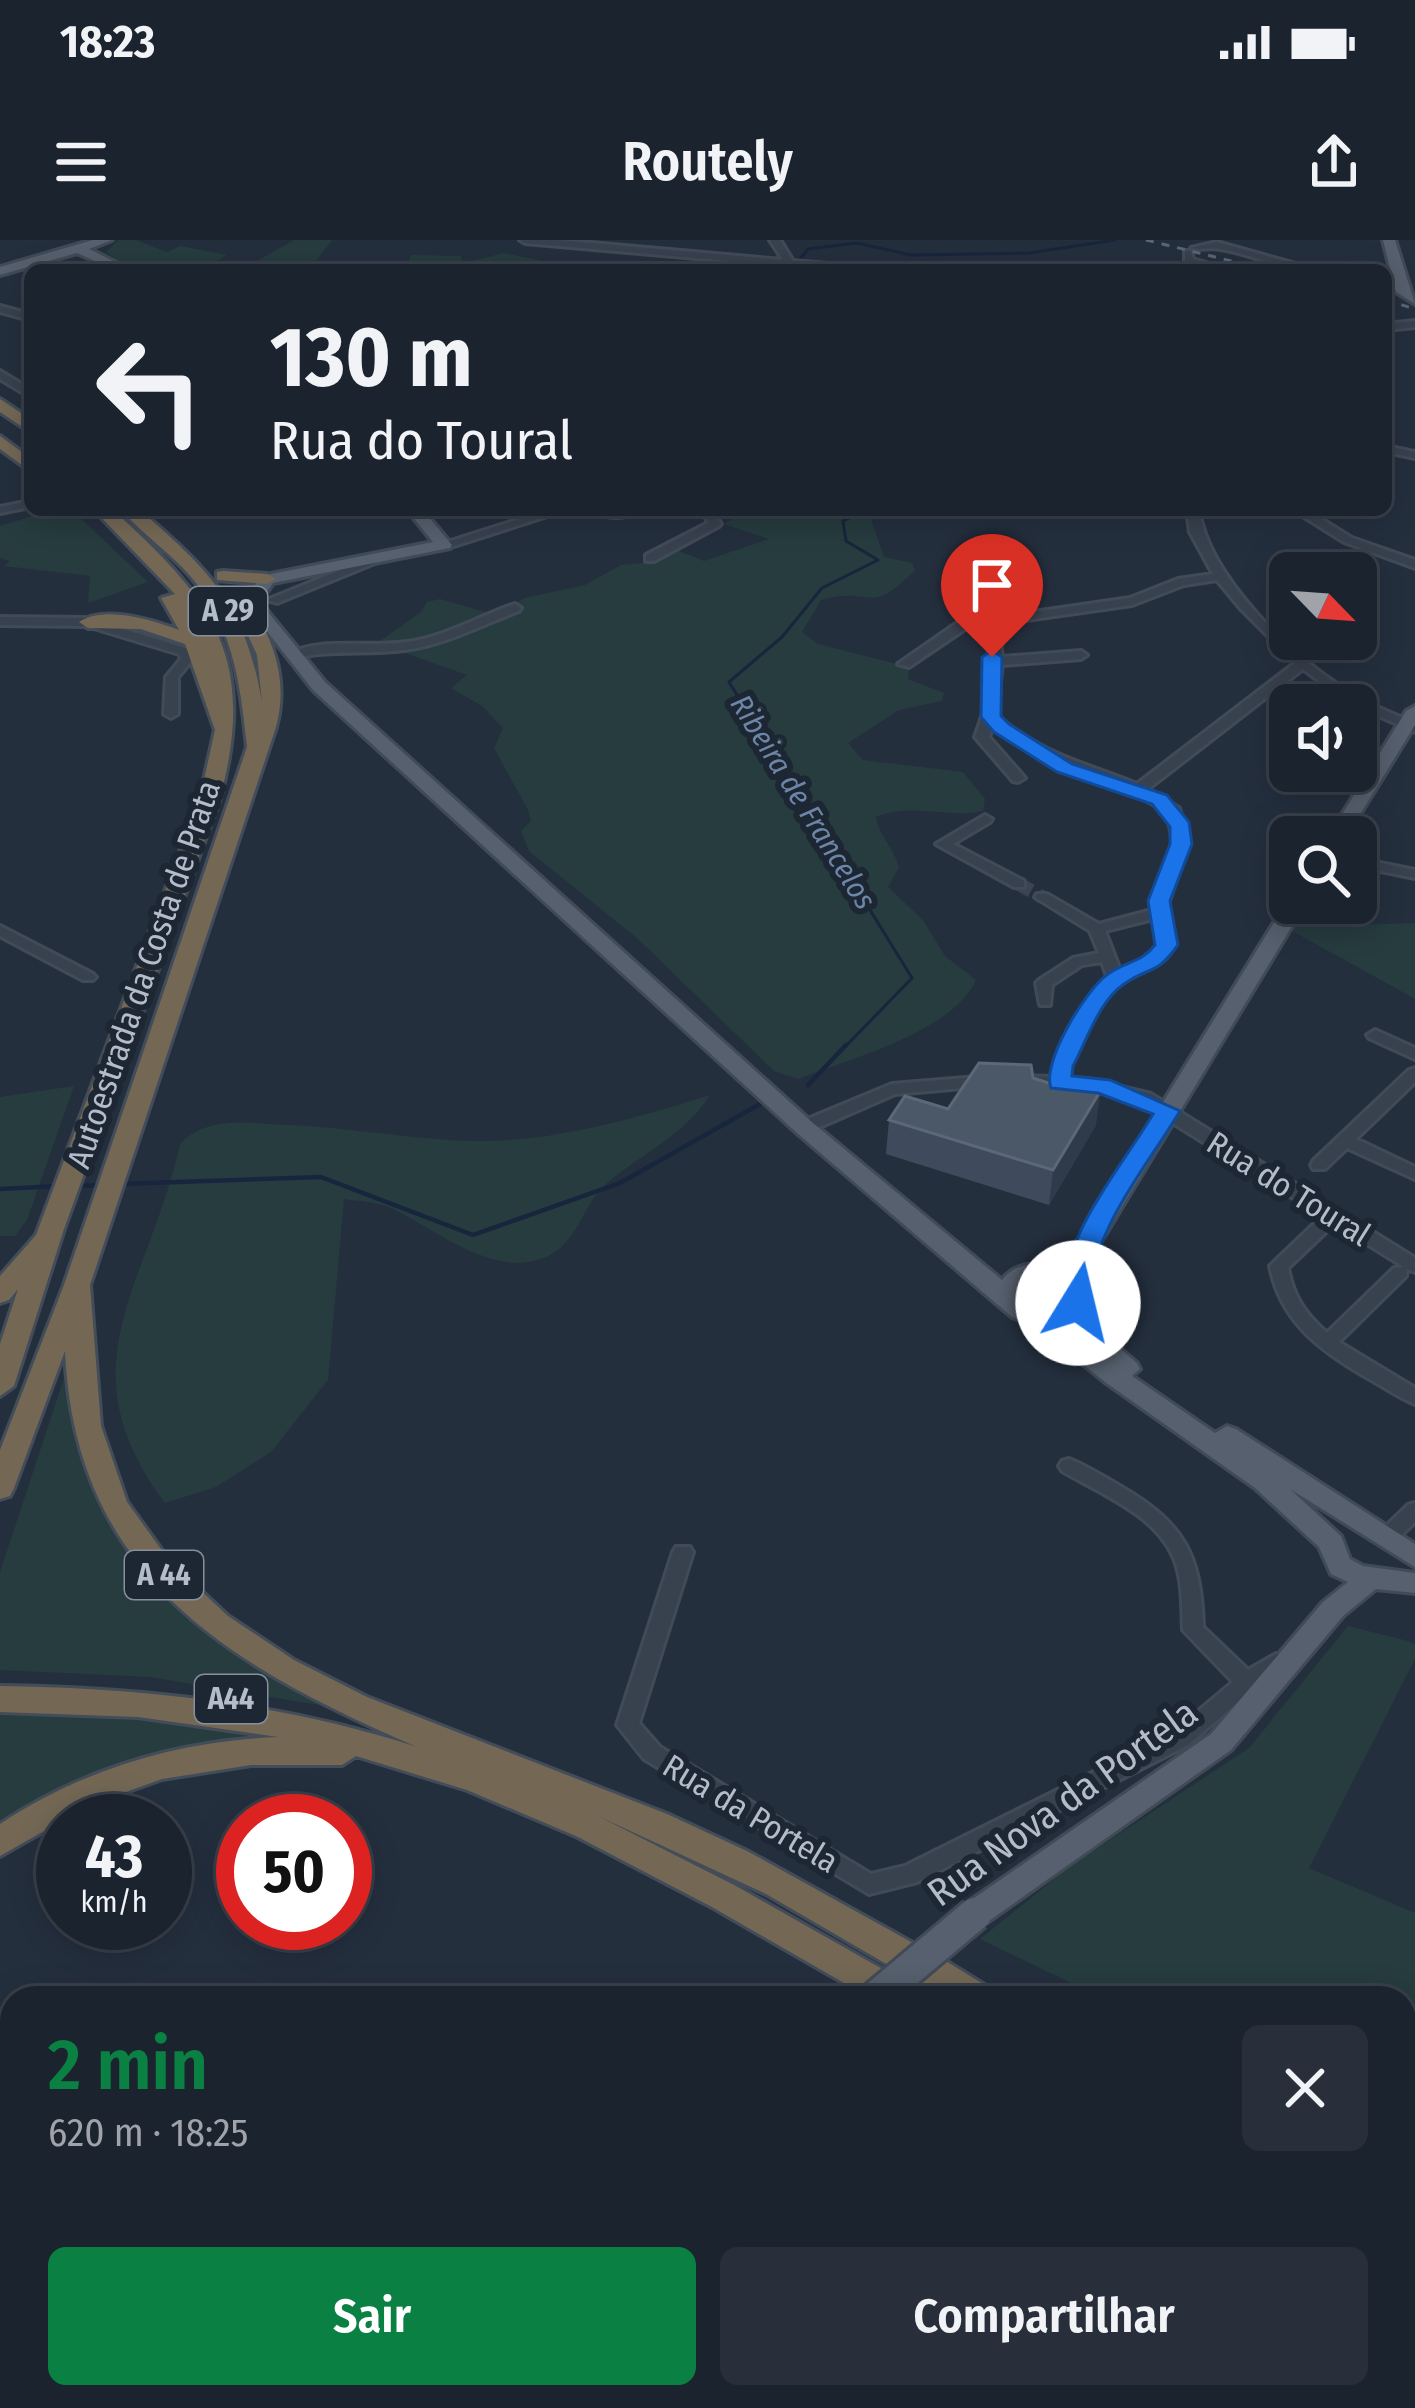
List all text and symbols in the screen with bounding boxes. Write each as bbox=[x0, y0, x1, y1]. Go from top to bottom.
text: 18:23 bbox=[60, 15, 155, 69]
icon: menu bbox=[48, 129, 114, 195]
icon: share bbox=[1301, 129, 1367, 195]
text: Routely bbox=[622, 130, 793, 194]
text: 130 m bbox=[270, 307, 473, 408]
icon: left bbox=[72, 312, 228, 468]
text: Rua do Toural bbox=[270, 409, 573, 473]
pin bbox=[941, 534, 1043, 657]
icon: arrive bbox=[959, 552, 1025, 618]
north arrow bbox=[1269, 552, 1377, 660]
map controls bbox=[1269, 552, 1377, 924]
road number: A 29 bbox=[189, 587, 267, 635]
button: sound bbox=[1269, 684, 1377, 792]
water label: Ribeira de Francelos bbox=[723, 688, 884, 916]
street label: Autoestrada da Costa de Prata bbox=[59, 775, 229, 1173]
button: search bbox=[1269, 816, 1377, 924]
street label: Rua do Toural bbox=[1199, 1123, 1378, 1255]
position arrow bbox=[1015, 1240, 1141, 1366]
road number: A 44 bbox=[125, 1551, 203, 1599]
road number: A44 bbox=[195, 1675, 267, 1723]
street label: Rua Nova da Portela bbox=[919, 1690, 1206, 1916]
street label: Rua da Portela bbox=[656, 1746, 845, 1882]
speed limit sign: 50 bbox=[216, 1794, 372, 1950]
text: 43 bbox=[85, 1821, 143, 1893]
text: km/h bbox=[81, 1884, 147, 1920]
text: 2 min bbox=[48, 2022, 208, 2108]
button: close bbox=[1242, 2025, 1368, 2151]
text: 620 m · 18:25 bbox=[48, 2110, 248, 2156]
button: Sair bbox=[48, 2247, 696, 2385]
button: Compartilhar bbox=[720, 2247, 1368, 2385]

